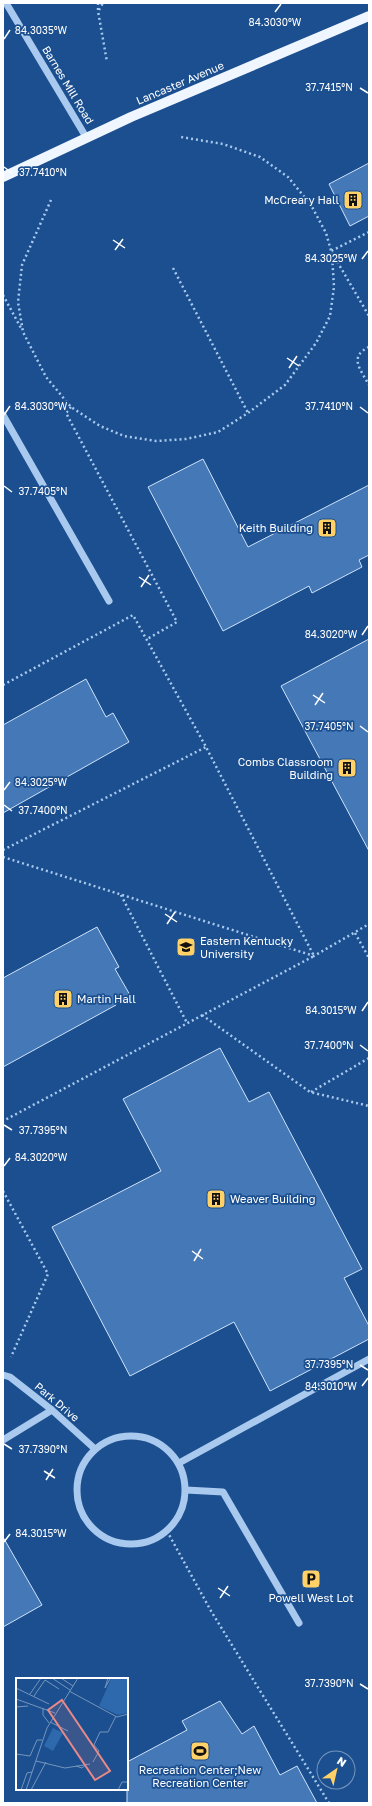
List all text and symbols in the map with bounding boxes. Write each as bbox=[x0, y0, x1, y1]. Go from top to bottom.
text: 84.3030°W bbox=[249, 16, 302, 28]
text: 84.3035°W bbox=[15, 24, 68, 36]
street label: Barnes Mill Road bbox=[40, 43, 97, 126]
street label: Lancaster Avenue bbox=[134, 58, 226, 107]
text: 37.7415°N bbox=[305, 81, 353, 93]
text: 37.7410°N bbox=[19, 166, 67, 178]
building icon: McCreary Hall bbox=[342, 189, 364, 211]
place label: McCreary Hall bbox=[264, 193, 339, 206]
text: 84.3025°W bbox=[305, 252, 358, 264]
text: 84.3030°W bbox=[15, 400, 68, 412]
text: 37.7410°N bbox=[305, 400, 353, 412]
text: 37.7405°N bbox=[18, 485, 68, 497]
building icon: Keith Building bbox=[316, 517, 338, 539]
place label: Keith Building bbox=[239, 521, 313, 534]
text: 84.3020°W bbox=[305, 628, 358, 640]
text: 37.7405°N bbox=[304, 720, 354, 732]
place label: Combs Classroom Building bbox=[238, 755, 333, 781]
building icon: Combs Classroom Building bbox=[336, 757, 358, 779]
text: 84.3025°W bbox=[15, 776, 68, 788]
text: 37.7400°N bbox=[18, 804, 68, 816]
place label: Eastern Kentucky University bbox=[200, 934, 293, 960]
school or university icon: Eastern Kentucky University bbox=[175, 936, 197, 958]
building icon: Martin Hall bbox=[52, 988, 74, 1010]
place label: Martin Hall bbox=[77, 992, 136, 1005]
text: 84.3015°W bbox=[305, 1004, 357, 1016]
text: 37.7400°N bbox=[304, 1039, 354, 1051]
text: 37.7395°N bbox=[19, 1124, 67, 1136]
text: 84.3020°W bbox=[15, 1151, 68, 1163]
building icon: Weaver Building bbox=[205, 1188, 227, 1210]
place label: Weaver Building bbox=[230, 1192, 315, 1205]
text: 37.7395°N bbox=[305, 1358, 353, 1370]
street label: Park Drive bbox=[33, 1379, 82, 1424]
text: 84.3010°W bbox=[305, 1380, 357, 1392]
text: 37.7390°N bbox=[18, 1443, 68, 1455]
text: 84.3015°W bbox=[15, 1527, 67, 1539]
parking icon: Powell West Lot bbox=[300, 1568, 322, 1590]
place label: Powell West Lot bbox=[268, 1591, 354, 1604]
text: 37.7390°N bbox=[304, 1677, 354, 1689]
inset map bbox=[16, 1678, 128, 1790]
sports icon: Recreation Center;New Recreation Center bbox=[189, 1740, 211, 1762]
north arrow bbox=[316, 1750, 356, 1790]
text: N bbox=[335, 1754, 349, 1769]
place label: Recreation Center;New Recreation Center bbox=[139, 1763, 261, 1789]

